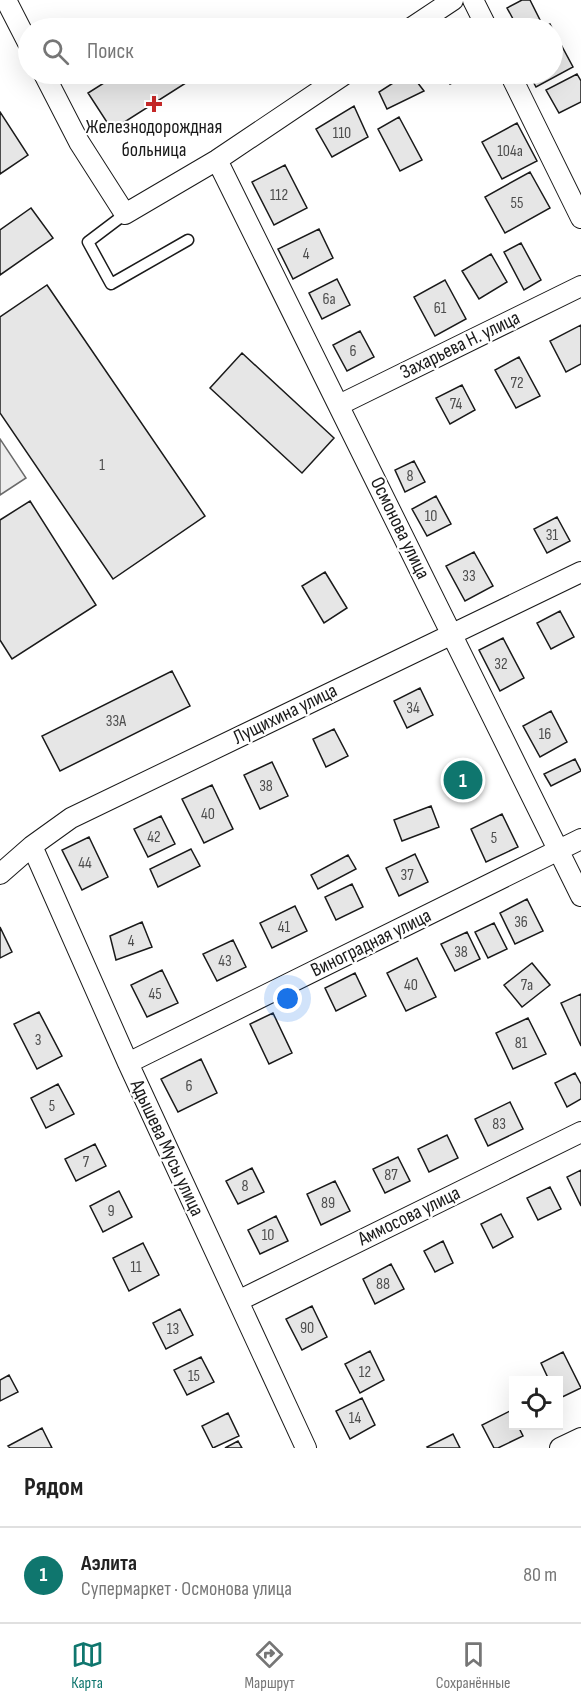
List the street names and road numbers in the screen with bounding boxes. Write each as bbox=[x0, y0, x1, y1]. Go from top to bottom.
street label: Захарьева Н. улица bbox=[396, 306, 524, 384]
street label: Осмонова улица bbox=[365, 473, 435, 583]
street label: Лущихина улица bbox=[229, 678, 341, 750]
street label: Виноградная улица bbox=[307, 904, 435, 982]
street label: Адышева Мусы улица bbox=[124, 1075, 209, 1220]
street label: Аммосова улица bbox=[353, 1181, 464, 1251]

